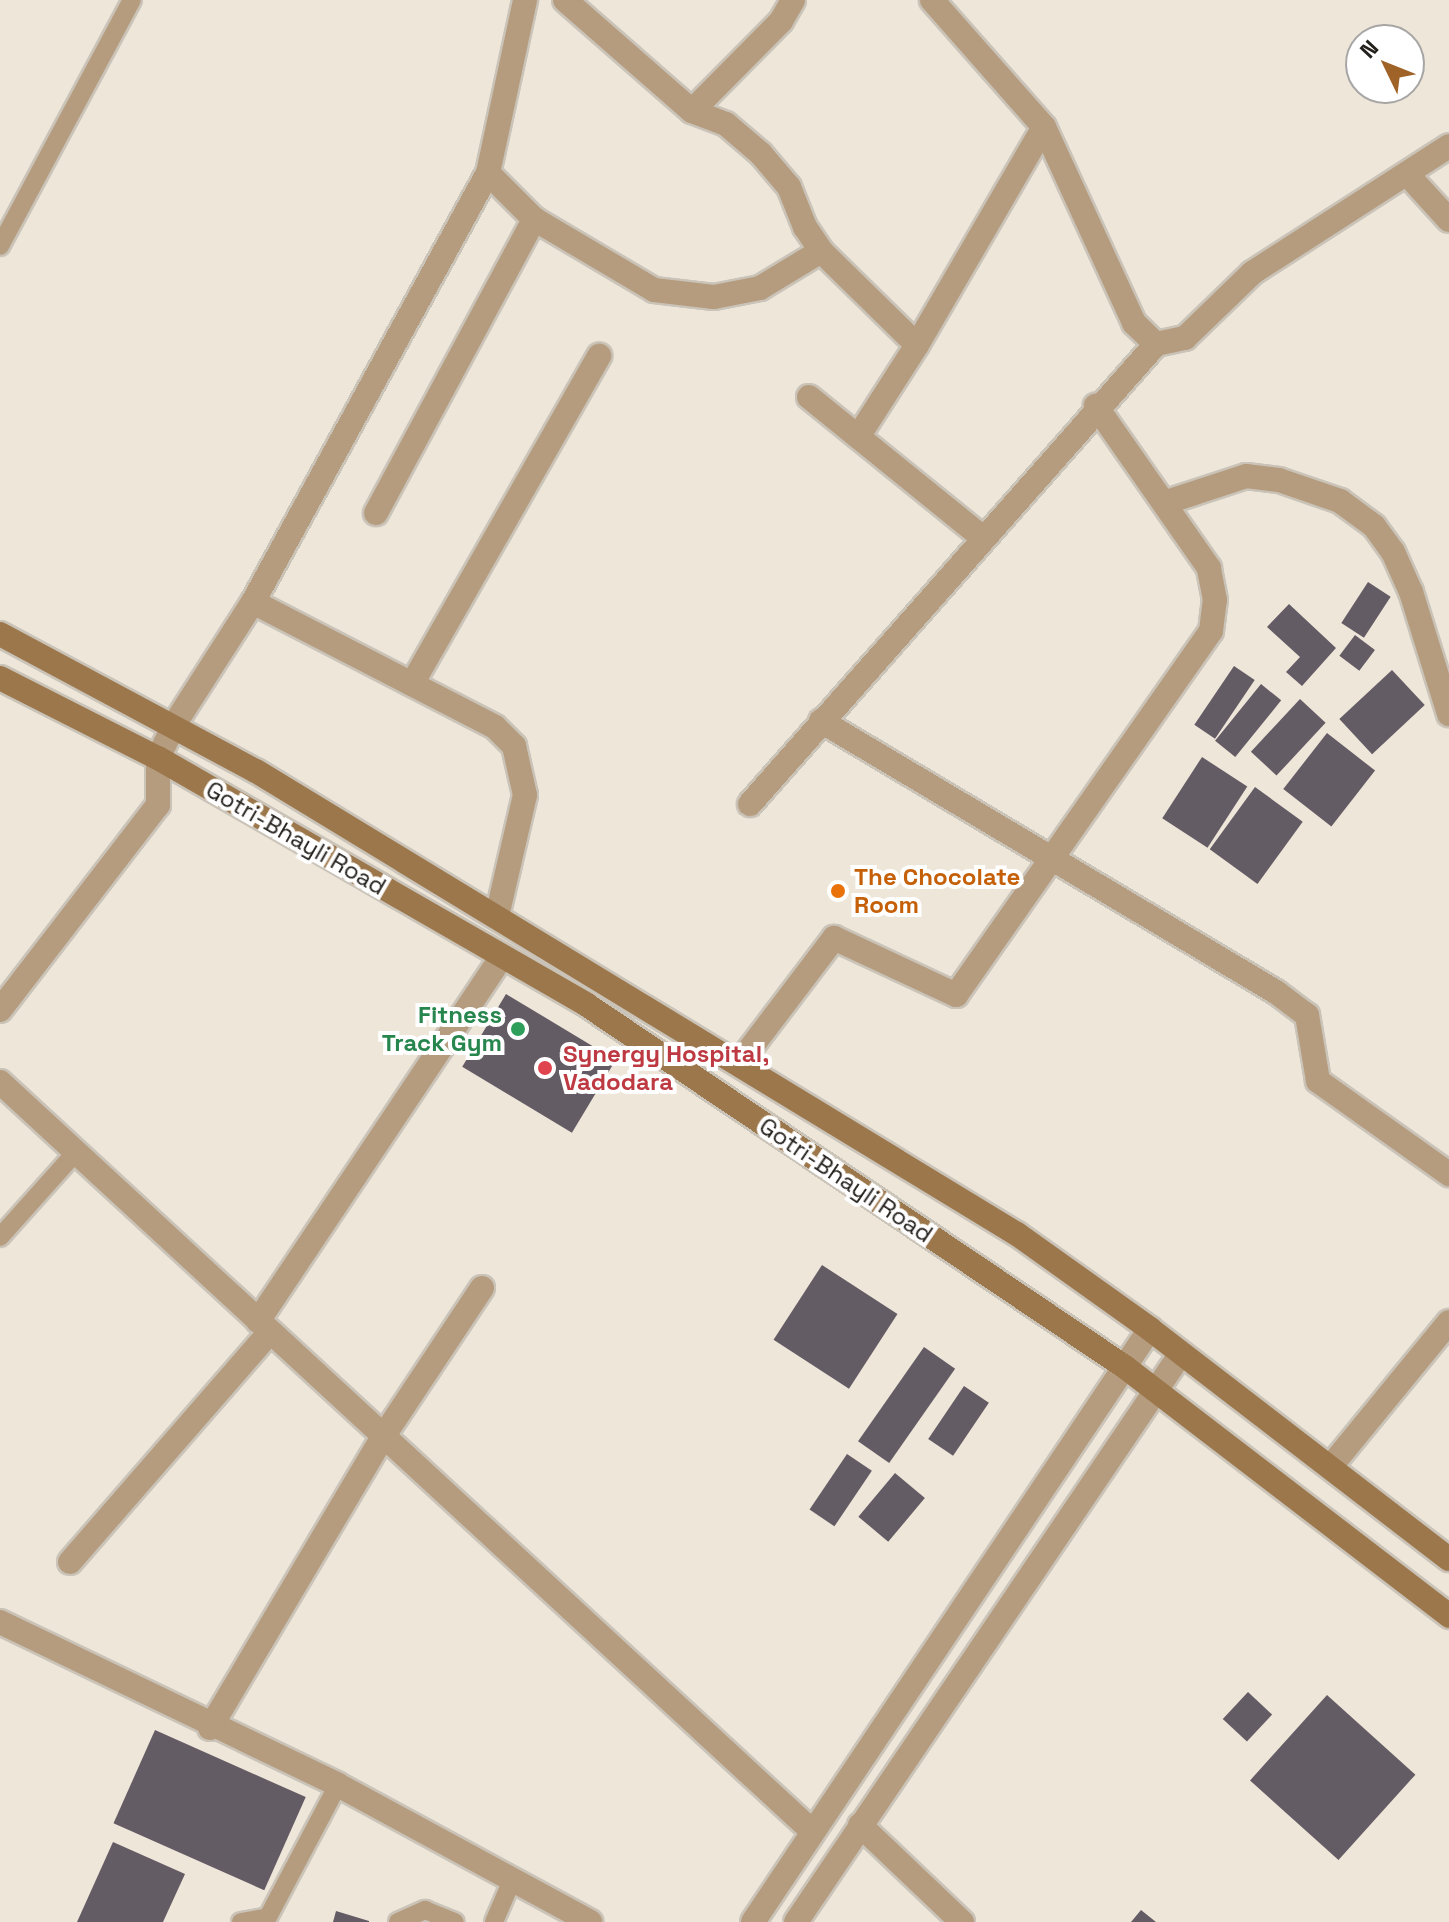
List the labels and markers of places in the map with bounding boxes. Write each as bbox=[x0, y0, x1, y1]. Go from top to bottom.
place label: The Chocolate Room bbox=[854, 863, 1020, 919]
marker: The Chocolate Room bbox=[829, 882, 847, 900]
place label: Fitness Track Gym bbox=[382, 1001, 502, 1057]
marker: Fitness Track Gym bbox=[509, 1020, 527, 1038]
place label: Synergy Hospital, Vadodara bbox=[563, 1040, 769, 1096]
marker: Synergy Hospital, Vadodara bbox=[534, 1057, 556, 1079]

